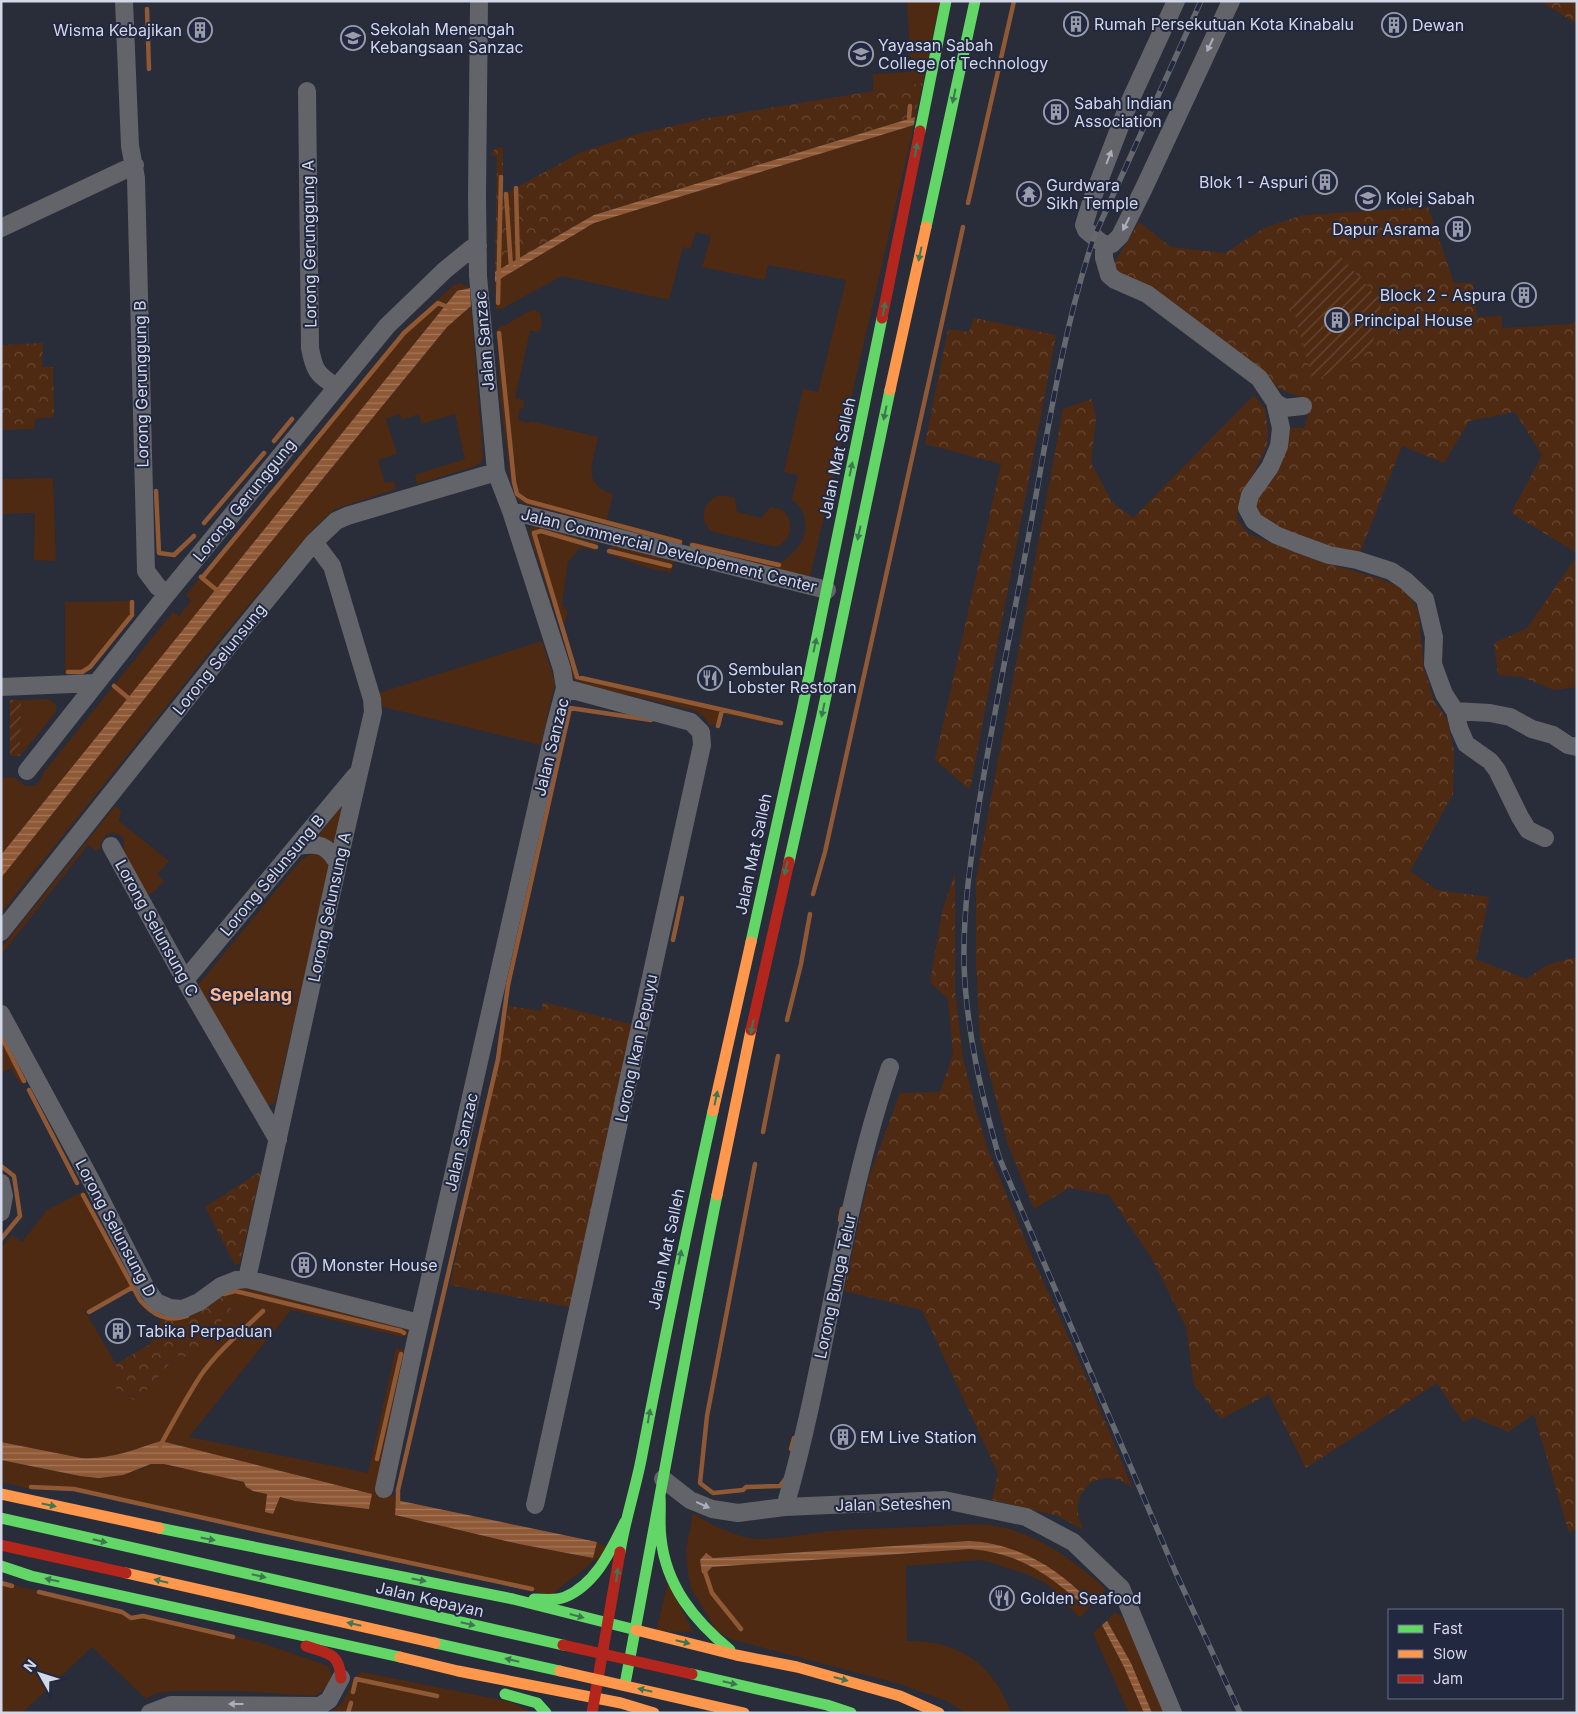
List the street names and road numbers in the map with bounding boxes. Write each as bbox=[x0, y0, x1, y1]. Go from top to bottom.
street label: Lorong Gerunggung A bbox=[298, 160, 320, 328]
street label: Jalan Sanzac bbox=[470, 290, 498, 392]
street label: Lorong Gerunggung B bbox=[130, 300, 152, 468]
street label: Jalan Mat Salleh bbox=[814, 395, 860, 521]
street label: Lorong Gerunggung bbox=[188, 435, 300, 565]
street label: Jalan Commercial Developement Center bbox=[519, 503, 819, 597]
street label: Lorong Selunsung bbox=[168, 599, 270, 719]
street label: Jalan Sanzac bbox=[529, 696, 573, 798]
street label: Jalan Mat Salleh bbox=[730, 791, 776, 917]
street label: Lorong Selunsung B bbox=[215, 810, 329, 940]
street label: Lorong Selunsung A bbox=[303, 830, 355, 984]
street label: Lorong Selunsung C bbox=[111, 856, 203, 1000]
street label: Lorong Ikan Pepuyu bbox=[611, 972, 661, 1124]
street label: Jalan Sanzac bbox=[440, 1091, 482, 1193]
street label: Lorong Selunsung D bbox=[71, 1156, 161, 1300]
street label: Jalan Mat Salleh bbox=[643, 1186, 689, 1312]
street label: Lorong Bunga Telur bbox=[810, 1211, 860, 1361]
street label: Jalan Seteshen bbox=[835, 1493, 951, 1515]
street label: Jalan Kepayan bbox=[374, 1577, 486, 1621]

